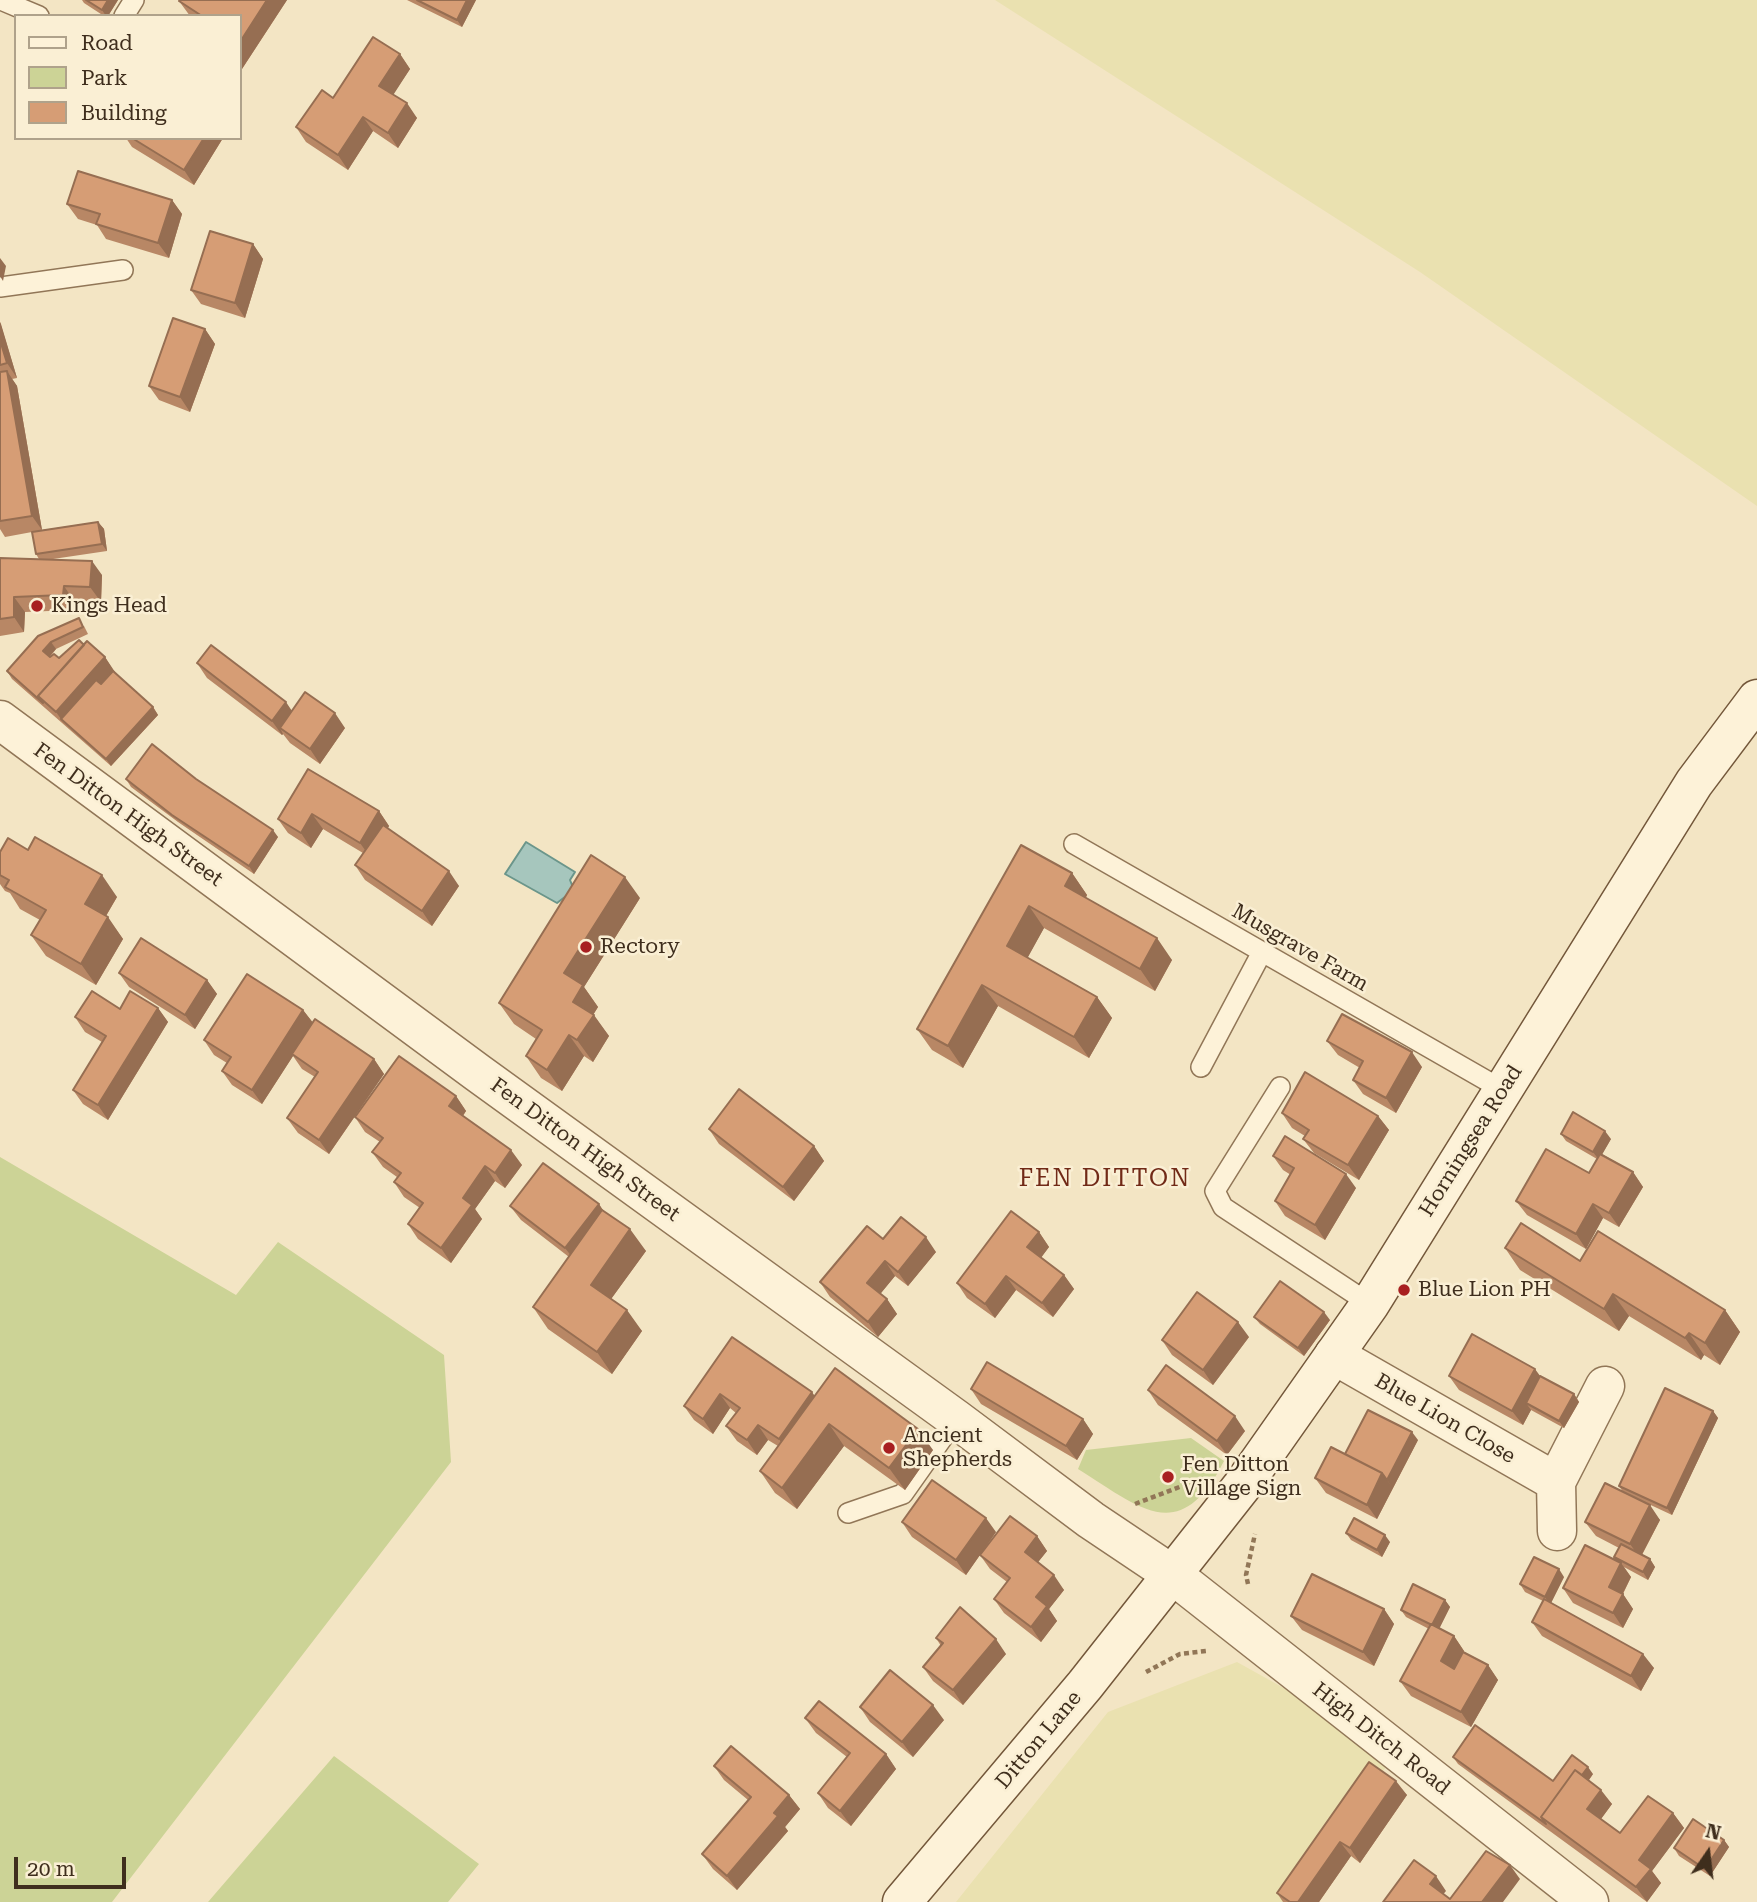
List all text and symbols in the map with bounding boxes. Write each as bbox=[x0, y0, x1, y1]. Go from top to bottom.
legend bbox=[14, 14, 242, 140]
text: Road bbox=[81, 31, 133, 55]
text: Park bbox=[81, 66, 127, 90]
text: Building bbox=[81, 101, 167, 125]
place label: Kings Head bbox=[51, 593, 167, 619]
marker: Kings Head bbox=[29, 598, 45, 614]
street label: Fen Ditton High Street bbox=[29, 738, 227, 892]
street label: Musgrave Farm bbox=[1227, 899, 1373, 997]
place label: Rectory bbox=[600, 934, 680, 960]
marker: Rectory bbox=[578, 939, 594, 955]
street label: Horningsea Road bbox=[1414, 1061, 1528, 1221]
street label: Fen Ditton High Street bbox=[486, 1073, 684, 1227]
district label: FEN DITTON bbox=[1020, 1165, 1190, 1193]
place label: Blue Lion PH bbox=[1418, 1277, 1551, 1303]
marker: Blue Lion PH bbox=[1396, 1282, 1412, 1298]
street label: Blue Lion Close bbox=[1370, 1369, 1520, 1469]
place label: Ancient Shepherds bbox=[903, 1423, 1012, 1473]
marker: Ancient Shepherds bbox=[881, 1440, 897, 1456]
place label: Fen Ditton Village Sign bbox=[1182, 1452, 1301, 1502]
marker: Fen Ditton Village Sign bbox=[1160, 1469, 1176, 1485]
street label: High Ditch Road bbox=[1307, 1677, 1455, 1801]
street label: Ditton Lane bbox=[991, 1686, 1087, 1794]
north arrow bbox=[1673, 1818, 1743, 1888]
text: N bbox=[1703, 1819, 1723, 1845]
scale bar bbox=[18, 1842, 130, 1886]
text: 20 m bbox=[27, 1857, 75, 1881]

